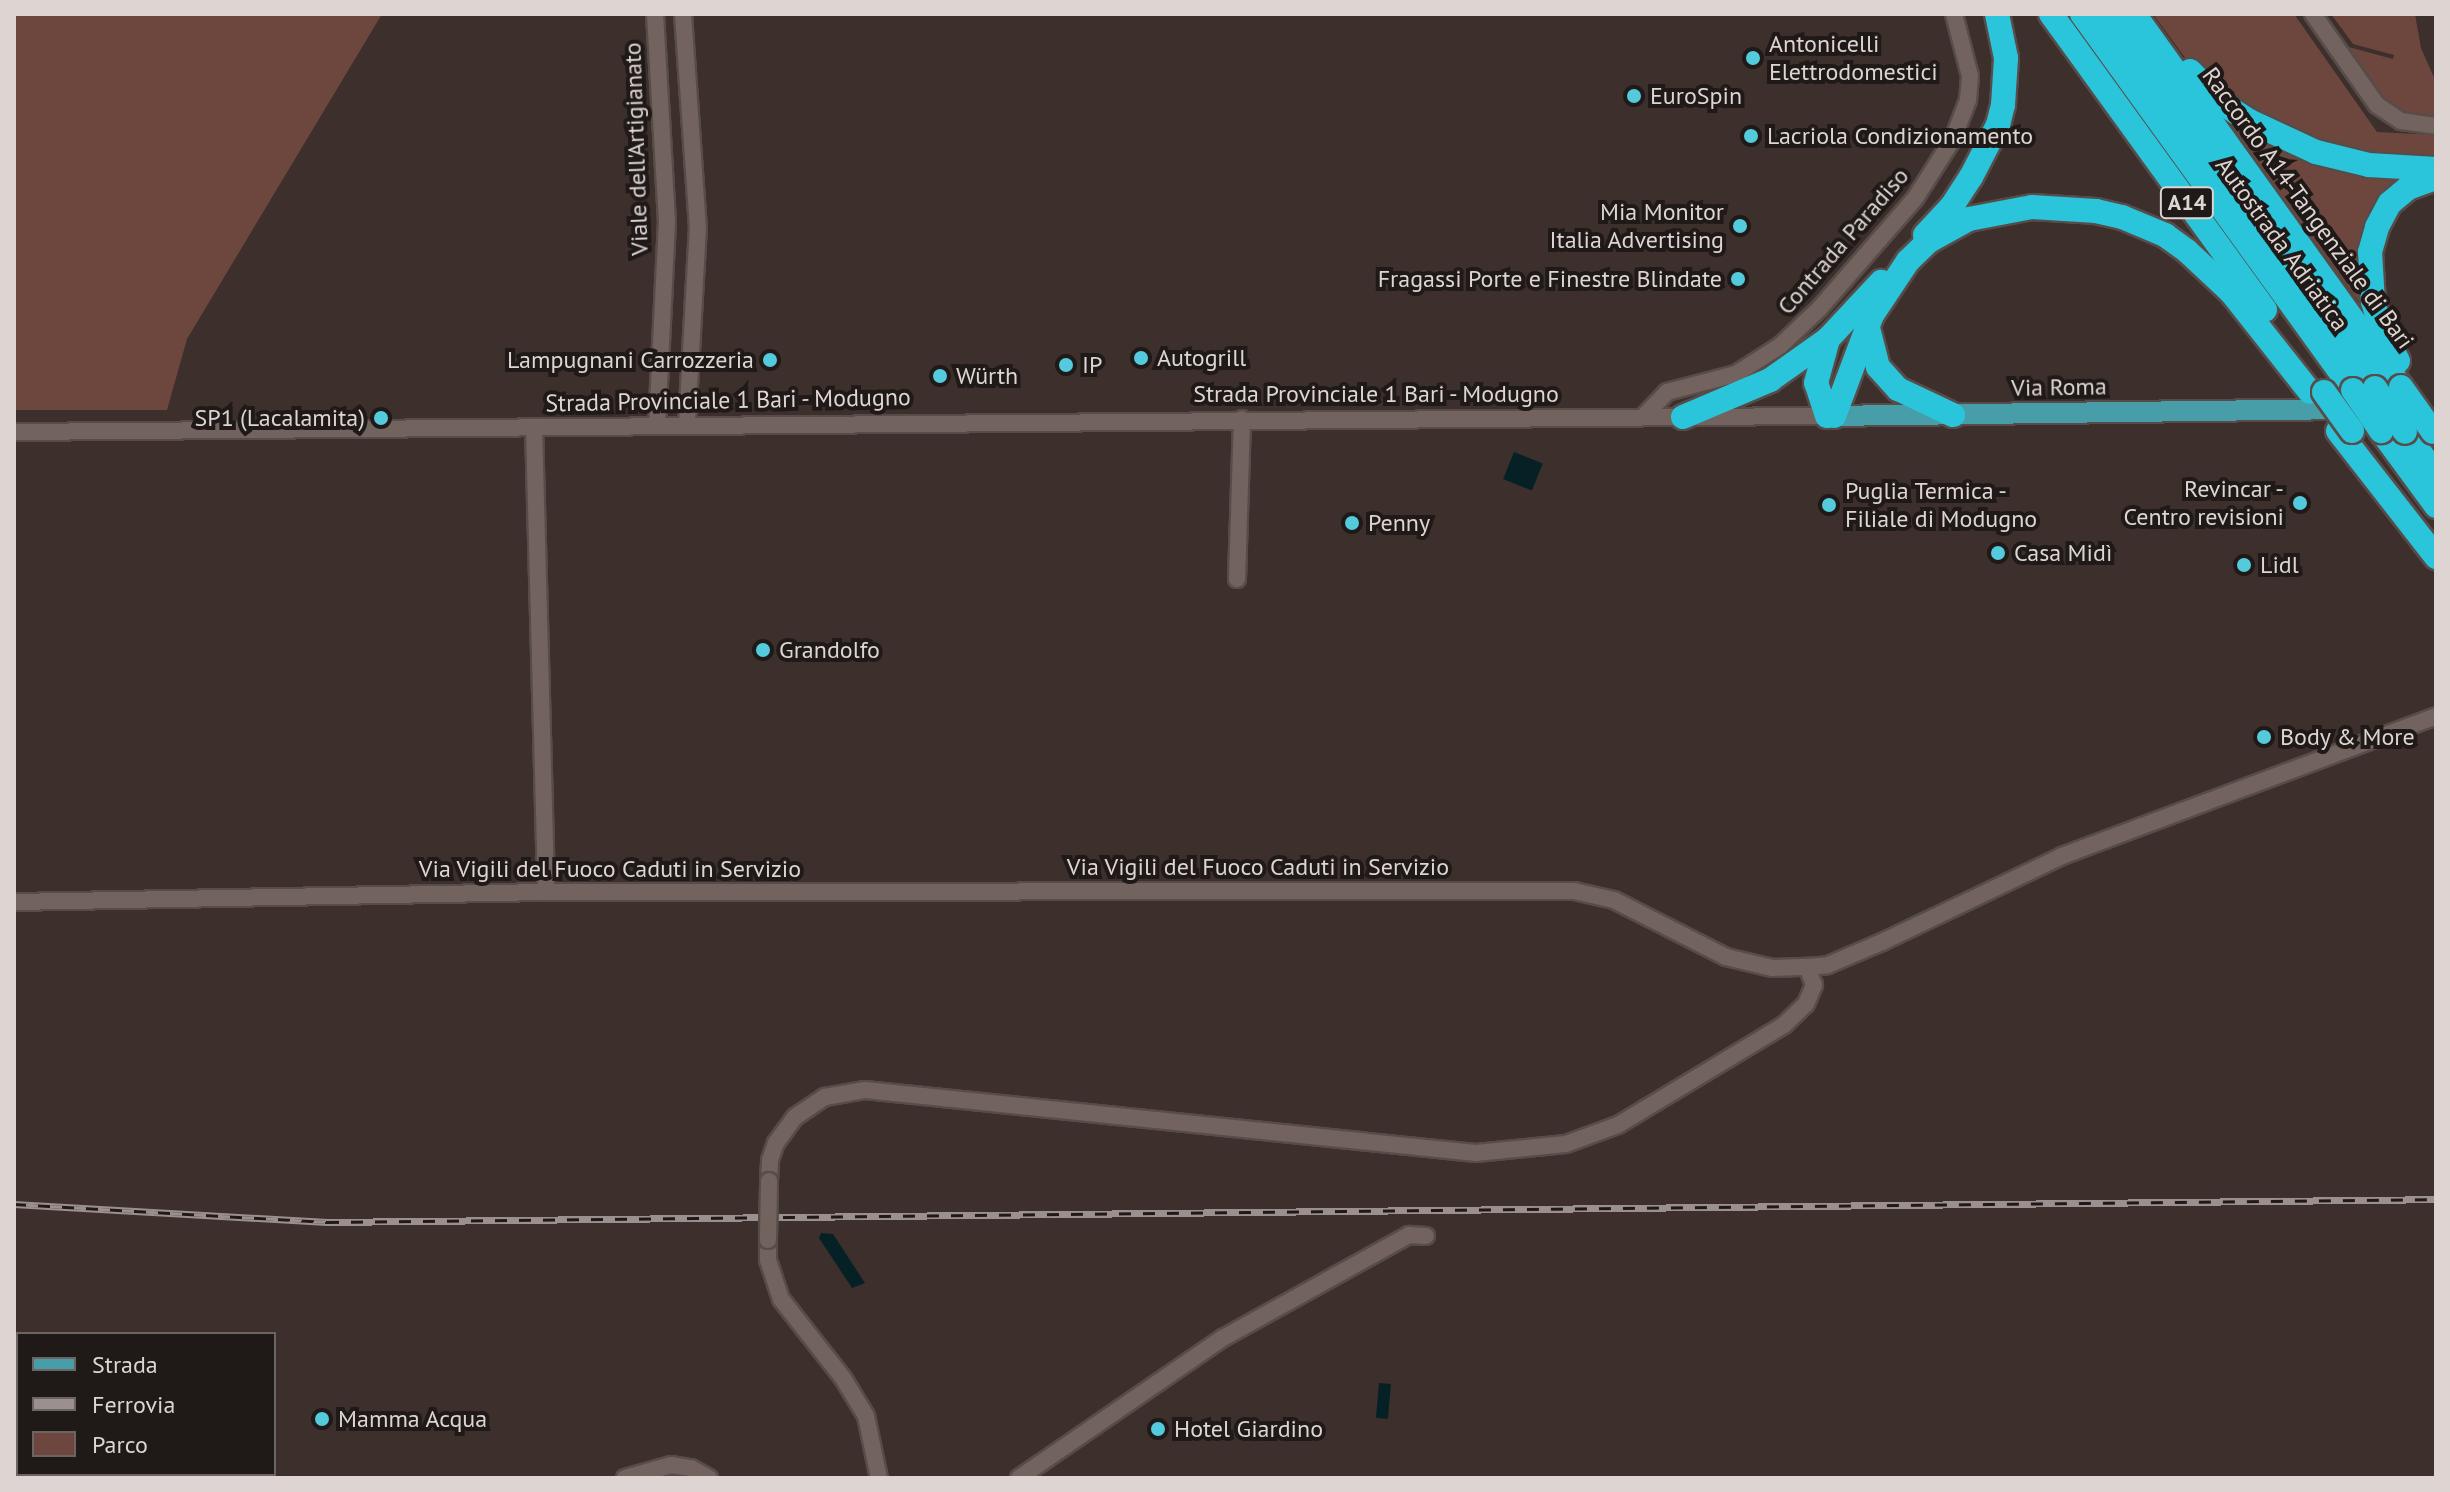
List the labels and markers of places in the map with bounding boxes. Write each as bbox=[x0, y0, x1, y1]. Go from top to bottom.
place label: Antonicelli Elettrodomestici bbox=[1769, 30, 1938, 86]
marker: Antonicelli Elettrodomestici bbox=[1744, 49, 1762, 67]
place label: EuroSpin bbox=[1650, 82, 1742, 110]
marker: EuroSpin bbox=[1625, 87, 1643, 105]
place label: Lacriola Condizionamento bbox=[1767, 122, 2033, 150]
marker: Lacriola Condizionamento bbox=[1742, 127, 1760, 145]
place label: Mia Monitor Italia Advertising bbox=[1549, 198, 1724, 254]
marker: Mia Monitor Italia Advertising bbox=[1731, 217, 1749, 235]
place label: Fragassi Porte e Finestre Blindate bbox=[1378, 265, 1722, 293]
marker: Fragassi Porte e Finestre Blindate bbox=[1729, 270, 1747, 288]
place label: Autogrill bbox=[1157, 344, 1246, 372]
place label: Lampugnani Carrozzeria bbox=[507, 346, 754, 374]
marker: Autogrill bbox=[1132, 349, 1150, 367]
marker: Lampugnani Carrozzeria bbox=[761, 351, 779, 369]
place label: IP bbox=[1082, 351, 1102, 379]
marker: IP bbox=[1057, 356, 1075, 374]
place label: Würth bbox=[956, 362, 1018, 390]
marker: Würth bbox=[931, 367, 949, 385]
place label: SP1 (Lacalamita) bbox=[194, 404, 365, 432]
marker: SP1 (Lacalamita) bbox=[372, 409, 390, 427]
place label: Revincar - Centro revisioni bbox=[2123, 475, 2284, 531]
place label: Puglia Termica - Filiale di Modugno bbox=[1845, 477, 2037, 533]
marker: Revincar - Centro revisioni bbox=[2291, 494, 2309, 512]
marker: Puglia Termica - Filiale di Modugno bbox=[1820, 496, 1838, 514]
place label: Penny bbox=[1368, 509, 1430, 537]
marker: Penny bbox=[1343, 514, 1361, 532]
place label: Casa Midì bbox=[2014, 539, 2112, 567]
marker: Casa Midì bbox=[1989, 544, 2007, 562]
place label: Lidl bbox=[2260, 551, 2299, 579]
marker: Lidl bbox=[2235, 556, 2253, 574]
place label: Grandolfo bbox=[779, 636, 880, 664]
marker: Grandolfo bbox=[754, 641, 772, 659]
place label: Body & More bbox=[2280, 723, 2416, 751]
marker: Body & More bbox=[2255, 728, 2273, 746]
place label: Mamma Acqua bbox=[338, 1405, 488, 1433]
marker: Mamma Acqua bbox=[313, 1410, 331, 1428]
place label: Hotel Giardino bbox=[1174, 1415, 1323, 1443]
marker: Hotel Giardino bbox=[1149, 1420, 1167, 1438]

